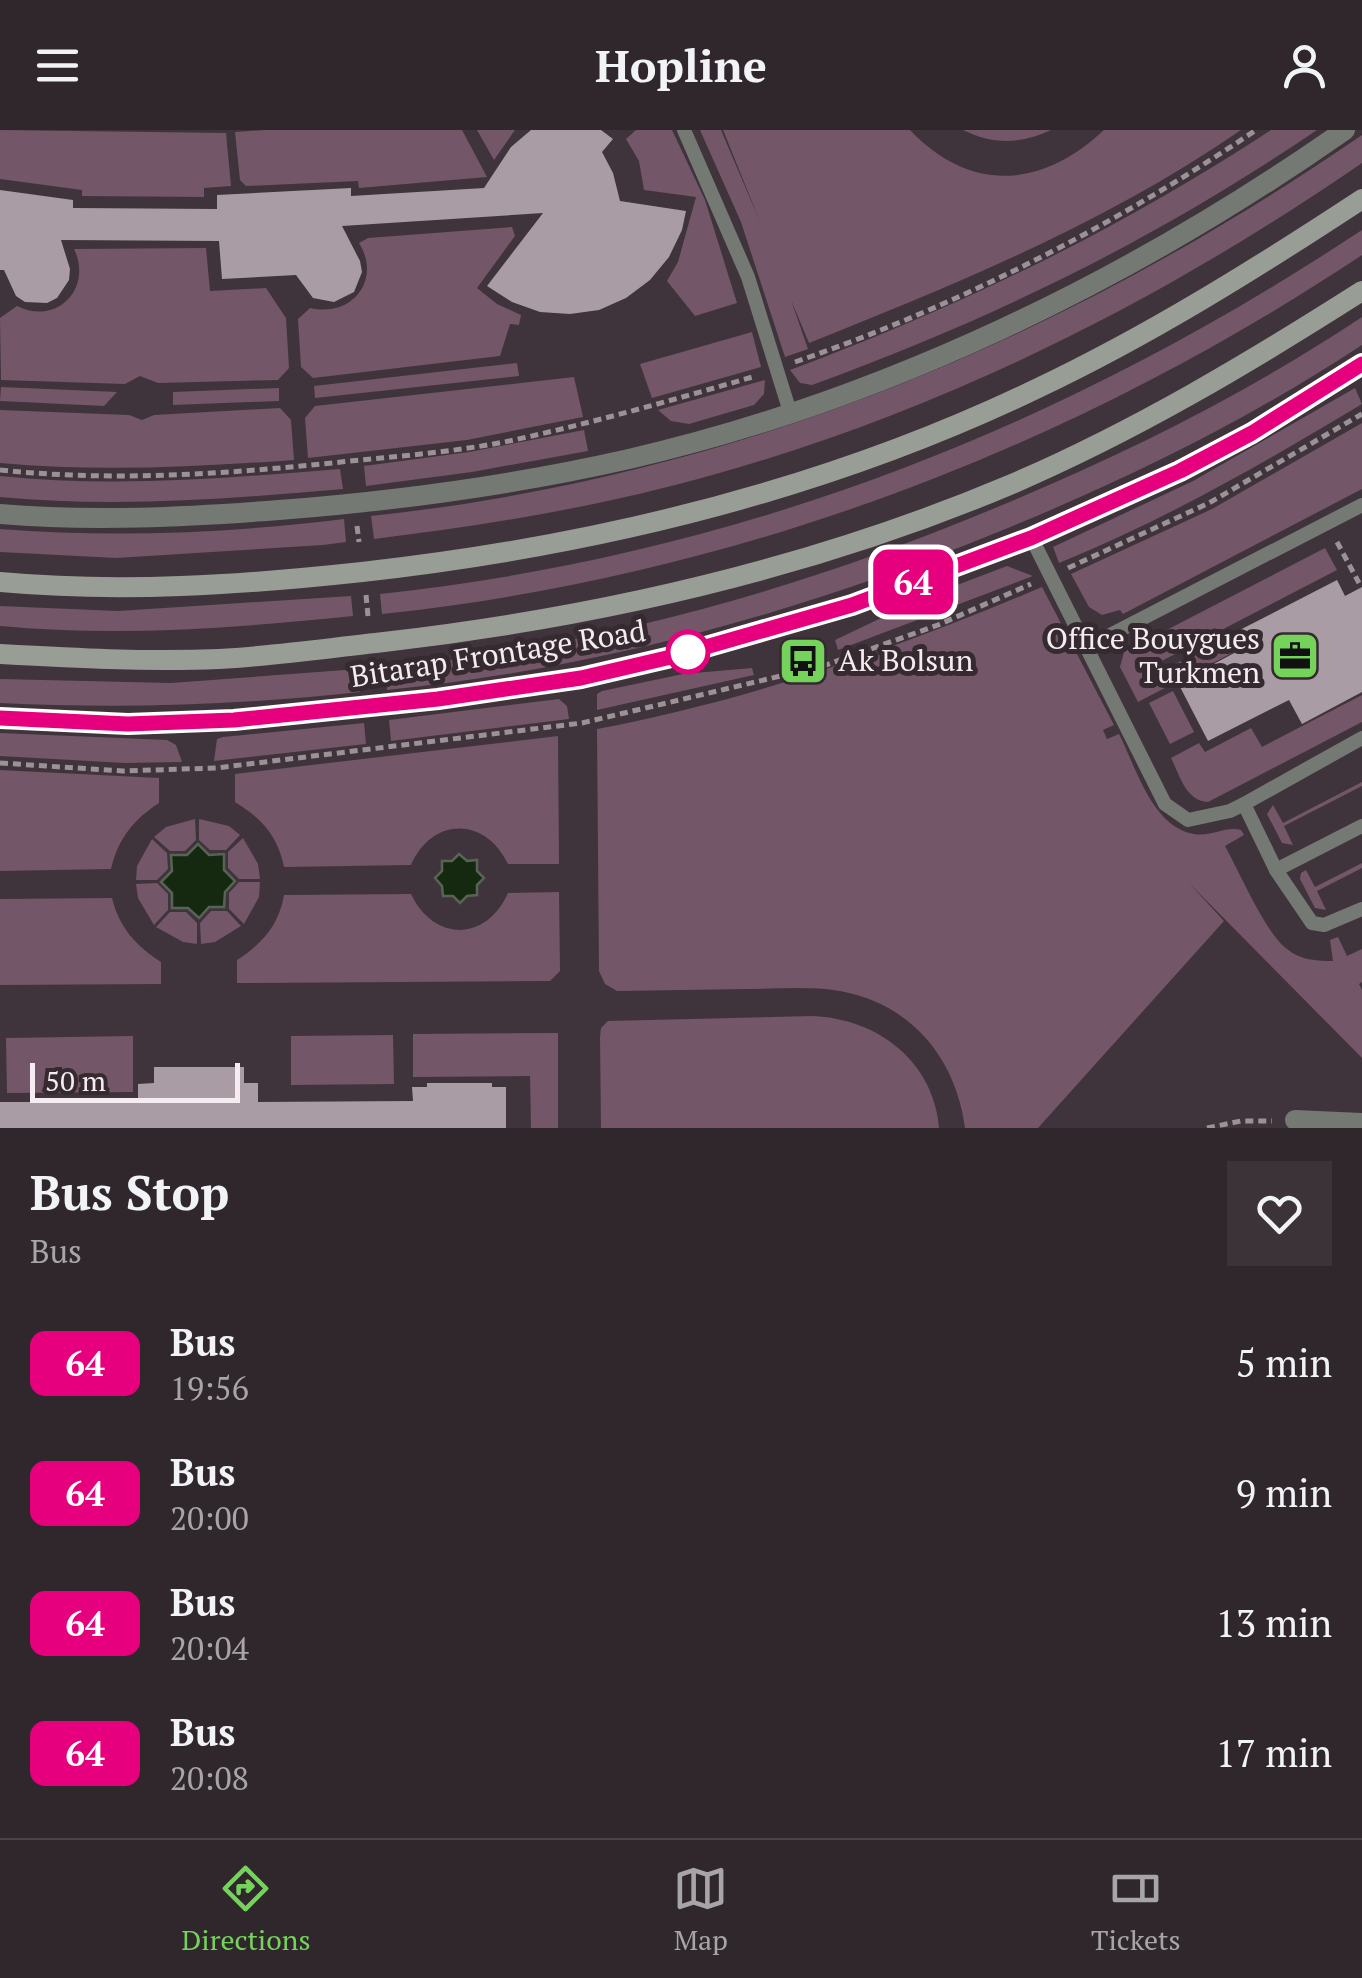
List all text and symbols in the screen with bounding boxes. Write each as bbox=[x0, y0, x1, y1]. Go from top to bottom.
text: Hopline bbox=[595, 35, 767, 95]
icon: menu bbox=[30, 38, 85, 93]
icon: person bbox=[1277, 38, 1332, 93]
line badge: 64 bbox=[868, 550, 958, 614]
text: 64 bbox=[893, 559, 933, 605]
street label: Bitarap Frontage Road bbox=[347, 610, 648, 696]
place label: Office Bouygues Turkmen bbox=[1046, 618, 1260, 692]
office icon: Office Bouygues Turkmen bbox=[1269, 630, 1321, 682]
unlabelled marker bbox=[667, 631, 709, 673]
bus stop icon: Ak Bolsun bbox=[777, 635, 829, 687]
place label: Ak Bolsun bbox=[838, 640, 974, 680]
scale bar bbox=[30, 1058, 240, 1103]
text: 50 m bbox=[45, 1062, 106, 1099]
text: Bus Stop bbox=[30, 1160, 229, 1224]
button: heart bbox=[1227, 1161, 1332, 1266]
text: Bus bbox=[30, 1230, 82, 1272]
text: Bus bbox=[170, 1317, 235, 1367]
text: 5 min bbox=[1236, 1338, 1332, 1388]
text: 64 bbox=[65, 1340, 105, 1386]
text: 19:56 bbox=[170, 1367, 249, 1409]
text: Bus bbox=[170, 1447, 235, 1497]
text: 9 min bbox=[1236, 1468, 1332, 1518]
text: 64 bbox=[65, 1470, 105, 1516]
text: 20:00 bbox=[170, 1497, 249, 1539]
text: Bus bbox=[170, 1577, 235, 1627]
text: 13 min bbox=[1215, 1598, 1332, 1648]
text: 64 bbox=[65, 1600, 105, 1646]
text: 20:04 bbox=[170, 1627, 249, 1669]
text: Bus bbox=[170, 1707, 235, 1757]
text: 17 min bbox=[1215, 1728, 1332, 1778]
text: 64 bbox=[65, 1730, 105, 1776]
text: 20:08 bbox=[170, 1757, 249, 1799]
tab: Directions bbox=[181, 1861, 311, 1958]
tab: Map bbox=[673, 1861, 728, 1958]
tab: Tickets bbox=[1091, 1861, 1181, 1958]

